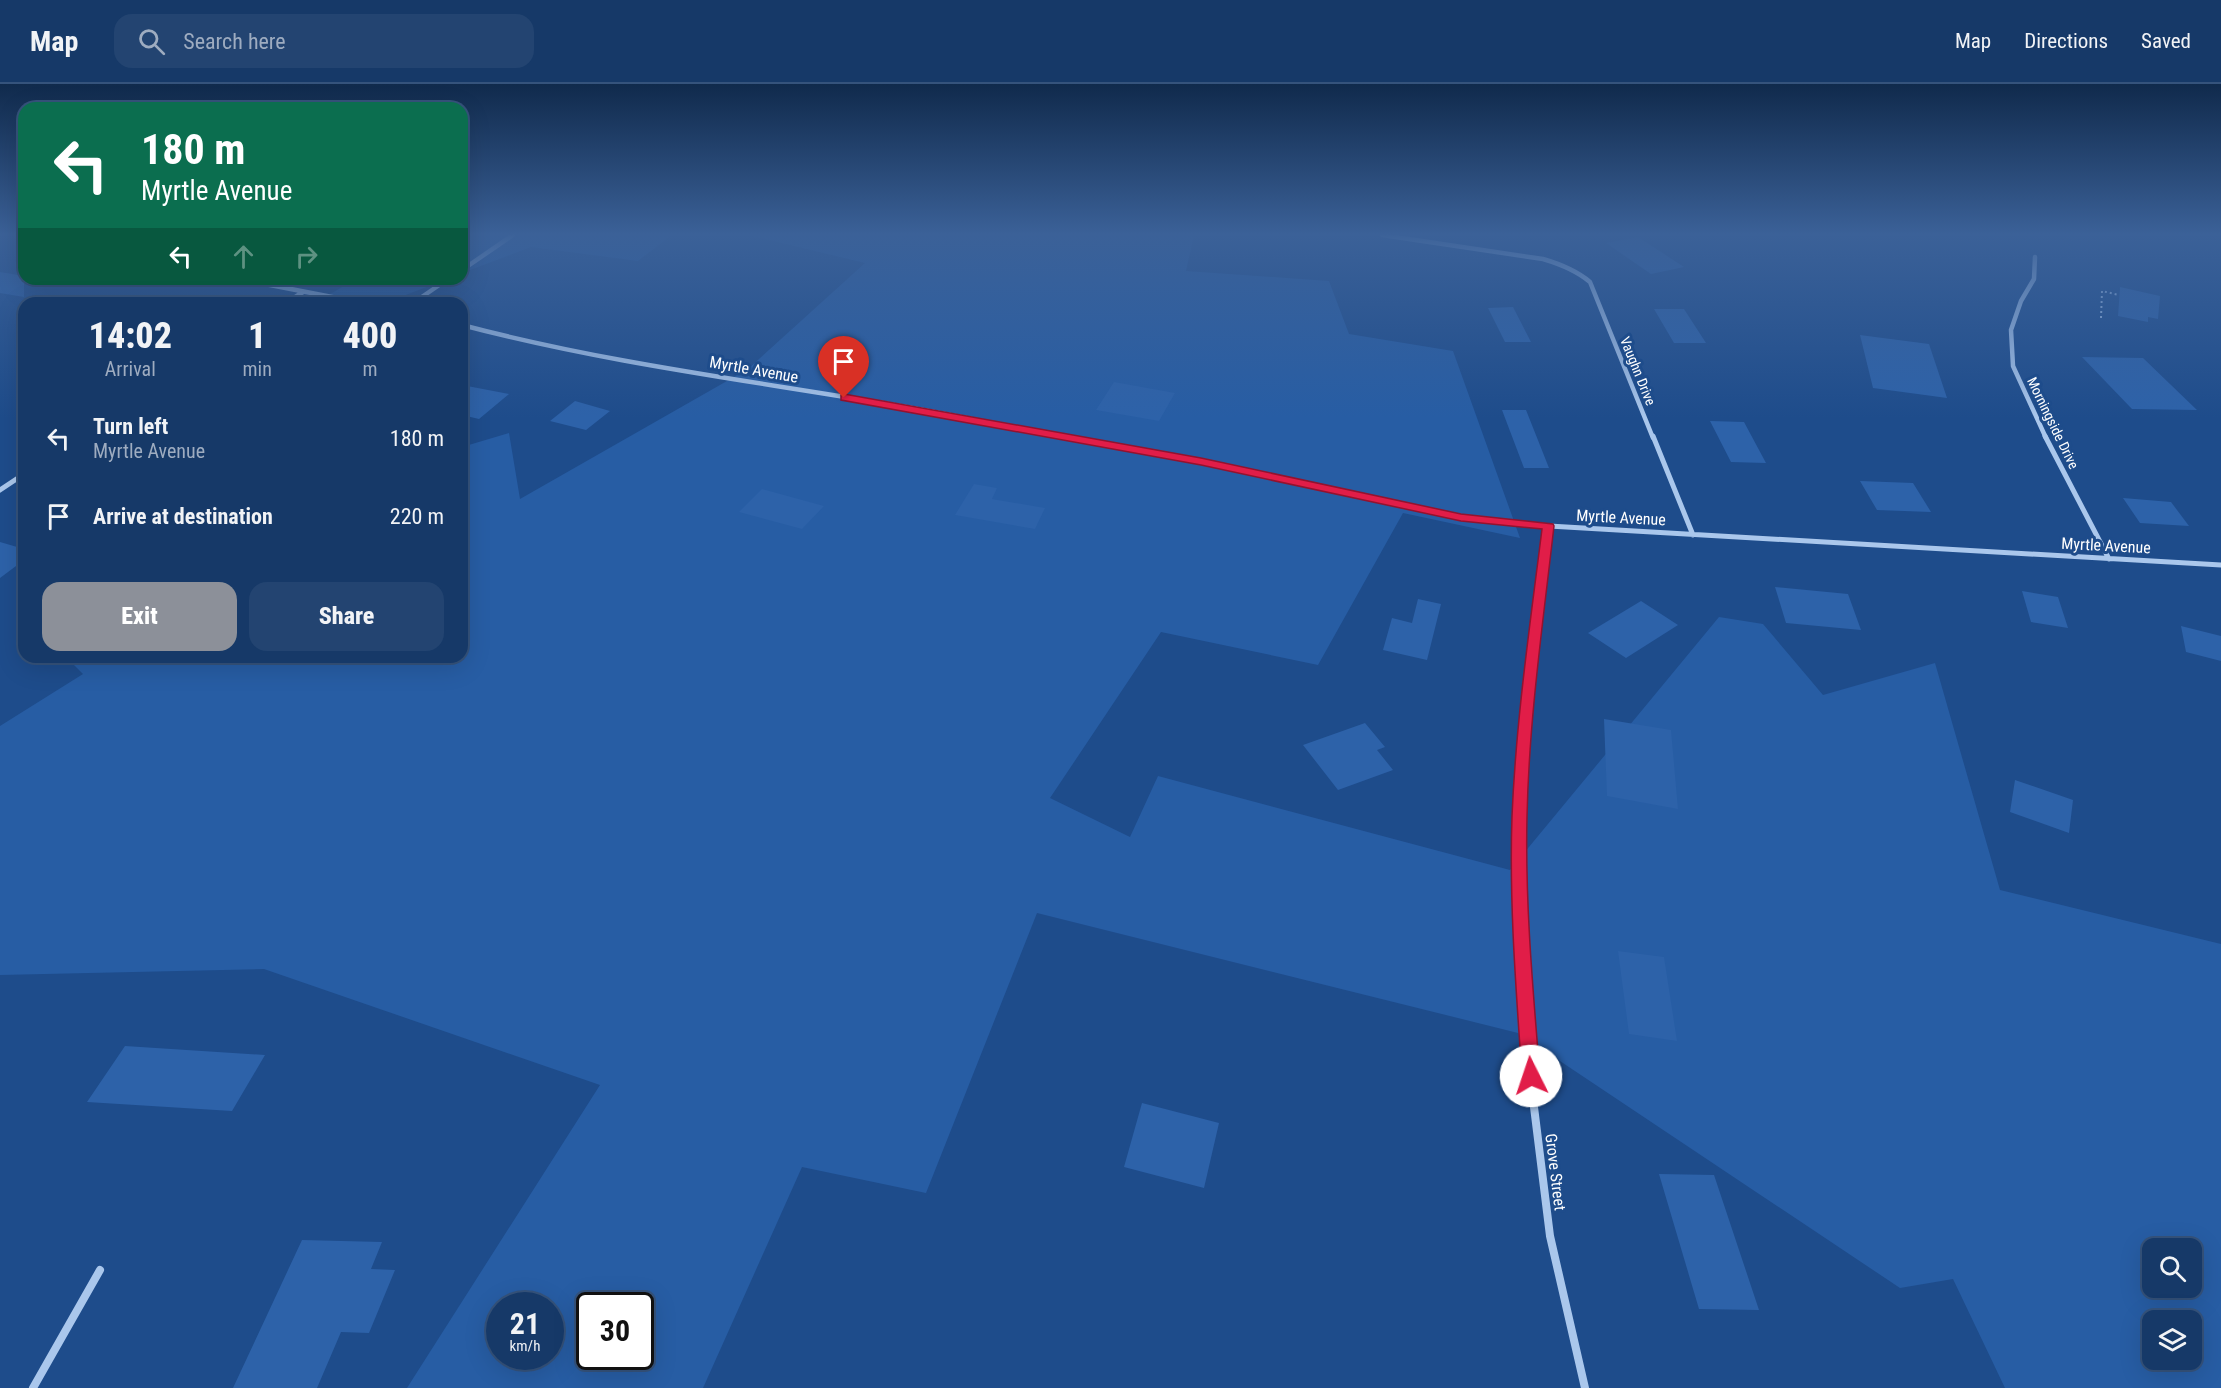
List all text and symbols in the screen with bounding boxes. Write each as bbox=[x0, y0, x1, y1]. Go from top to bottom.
search box bbox=[114, 14, 534, 68]
text: Map bbox=[30, 25, 78, 58]
icon: search bbox=[135, 25, 168, 58]
text: Search here bbox=[183, 29, 286, 54]
text: Map bbox=[1955, 29, 1991, 53]
text: Directions bbox=[2024, 29, 2108, 53]
text: Saved bbox=[2141, 29, 2191, 53]
text: 180 m bbox=[141, 125, 246, 174]
icon: left bbox=[42, 126, 120, 204]
text: Myrtle Avenue bbox=[141, 175, 292, 207]
icon: left bbox=[164, 240, 197, 273]
icon: ahead bbox=[227, 240, 260, 273]
icon: right bbox=[290, 240, 323, 273]
text: 14:02 bbox=[89, 315, 172, 357]
text: 1 bbox=[248, 315, 266, 357]
text: 400 bbox=[342, 315, 397, 357]
street label: Vaughn Drive bbox=[1617, 334, 1659, 408]
pin bbox=[818, 336, 869, 398]
icon: arrive bbox=[827, 345, 860, 378]
street label: Myrtle Avenue bbox=[708, 352, 800, 387]
text: Arrival bbox=[105, 357, 156, 381]
text: min bbox=[243, 357, 272, 381]
text: m bbox=[362, 357, 377, 381]
street label: Morningside Drive bbox=[2024, 375, 2082, 472]
text: Turn left bbox=[93, 414, 168, 439]
icon: left bbox=[42, 422, 75, 455]
text: 180 m bbox=[390, 426, 444, 451]
text: Myrtle Avenue bbox=[93, 439, 205, 463]
icon: arrive bbox=[42, 500, 75, 533]
text: Arrive at destination bbox=[93, 504, 273, 529]
text: 220 m bbox=[390, 504, 444, 529]
street label: Myrtle Avenue bbox=[1576, 506, 1666, 529]
street label: Myrtle Avenue bbox=[2061, 534, 2151, 557]
button: Exit bbox=[42, 582, 237, 651]
button: Share bbox=[249, 582, 444, 651]
position arrow bbox=[1499, 1044, 1563, 1108]
street label: Grove Street bbox=[1541, 1132, 1570, 1212]
map controls bbox=[2142, 1238, 2202, 1370]
button: search bbox=[2142, 1238, 2202, 1298]
speed limit sign: 30 bbox=[576, 1292, 654, 1370]
text: 21 bbox=[510, 1306, 540, 1341]
button: layers bbox=[2142, 1310, 2202, 1370]
text: km/h bbox=[510, 1337, 540, 1355]

